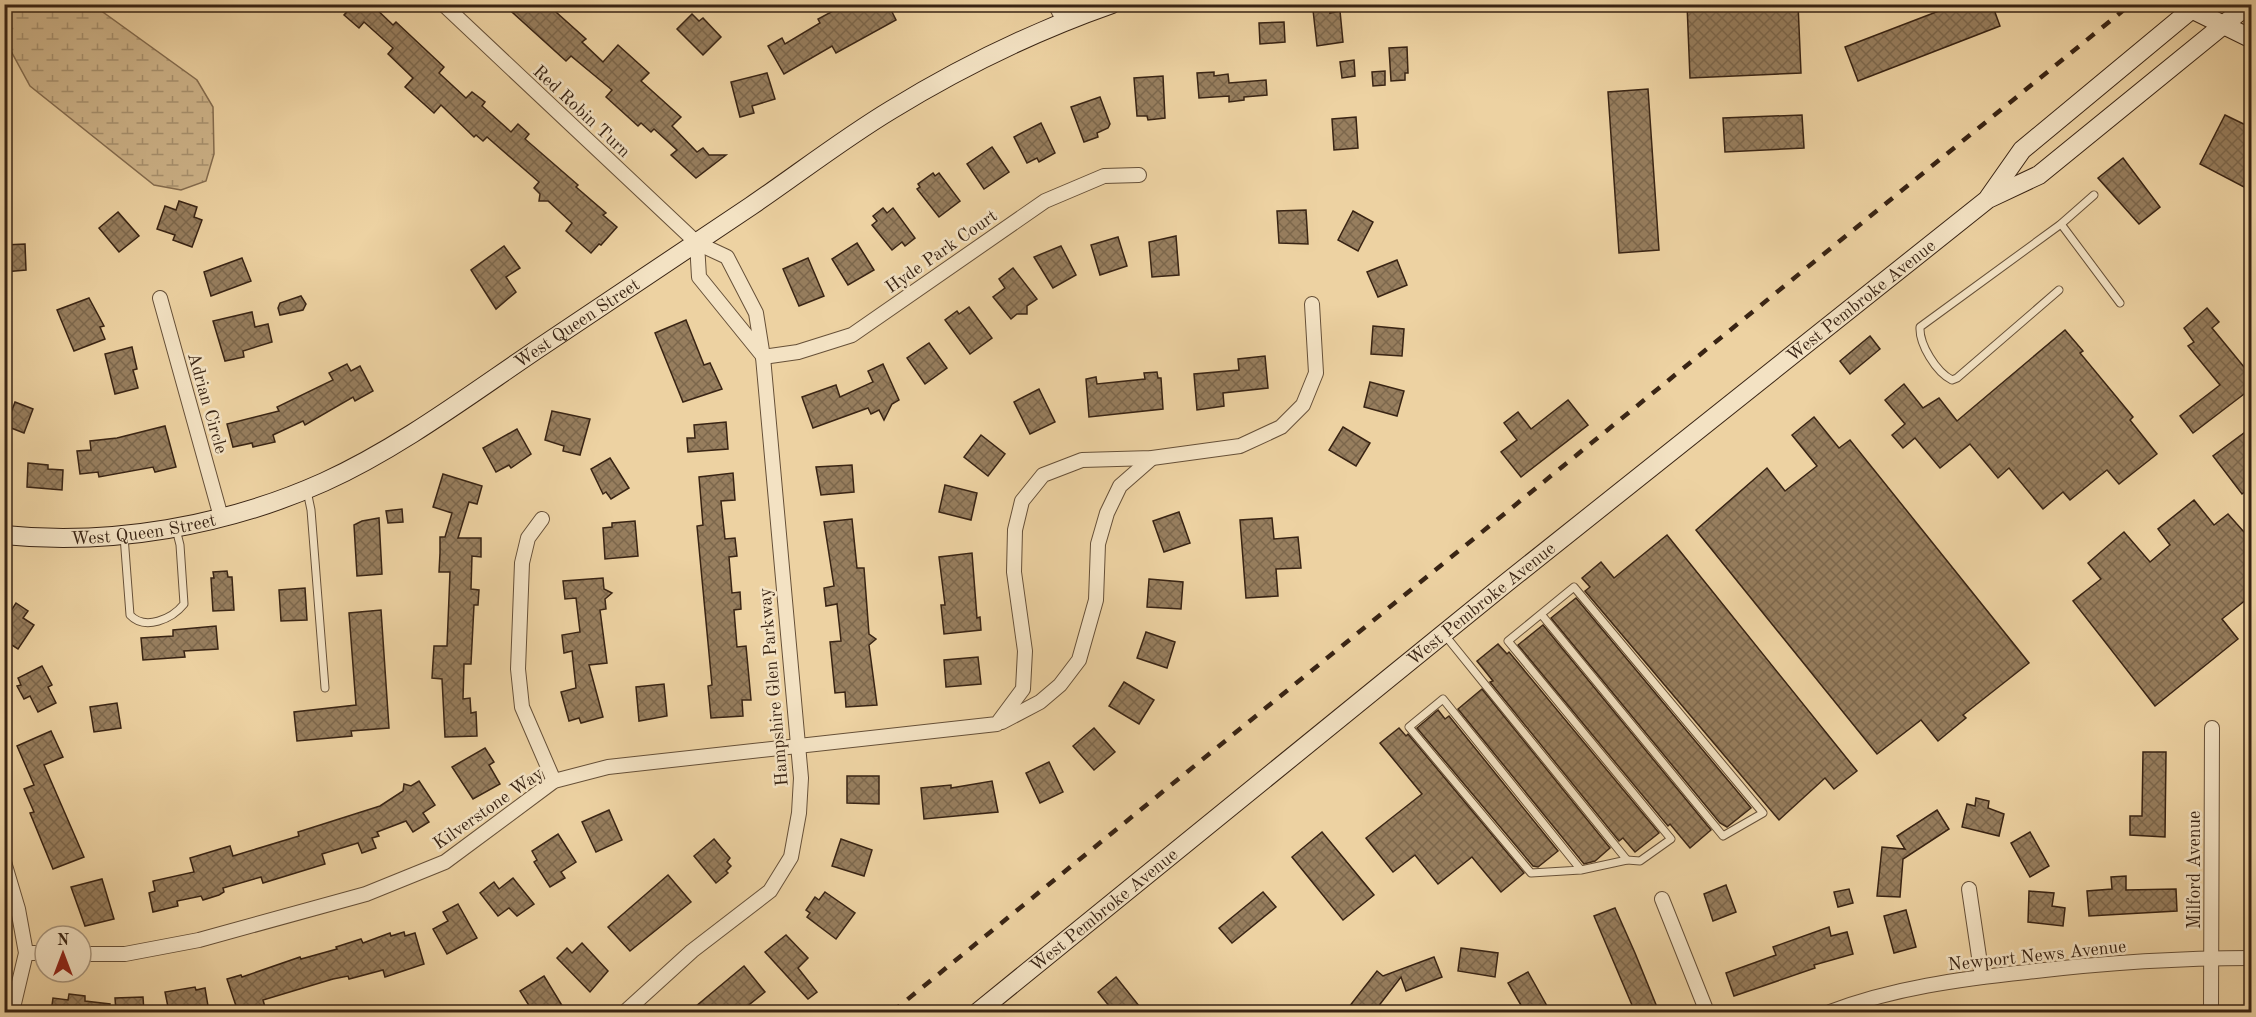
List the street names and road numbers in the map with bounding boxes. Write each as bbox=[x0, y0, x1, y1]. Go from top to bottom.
street label: Red Robin Turn bbox=[529, 62, 634, 161]
street label: Hyde Park Court bbox=[882, 207, 1001, 297]
street label: West Pembroke Avenue bbox=[1784, 237, 1939, 366]
street label: West Queen Street bbox=[512, 276, 643, 372]
street label: Adrian Circle bbox=[184, 351, 230, 456]
street label: West Queen Street bbox=[71, 511, 218, 548]
street label: West Pembroke Avenue bbox=[1404, 539, 1559, 669]
street label: Hampshire Glen Parkway bbox=[756, 586, 792, 787]
street label: Kilverstone Way bbox=[430, 764, 547, 853]
street label: Milford Avenue bbox=[2186, 811, 2204, 929]
street label: West Pembroke Avenue bbox=[1027, 846, 1182, 976]
street label: Newport News Avenue bbox=[1947, 938, 2127, 974]

